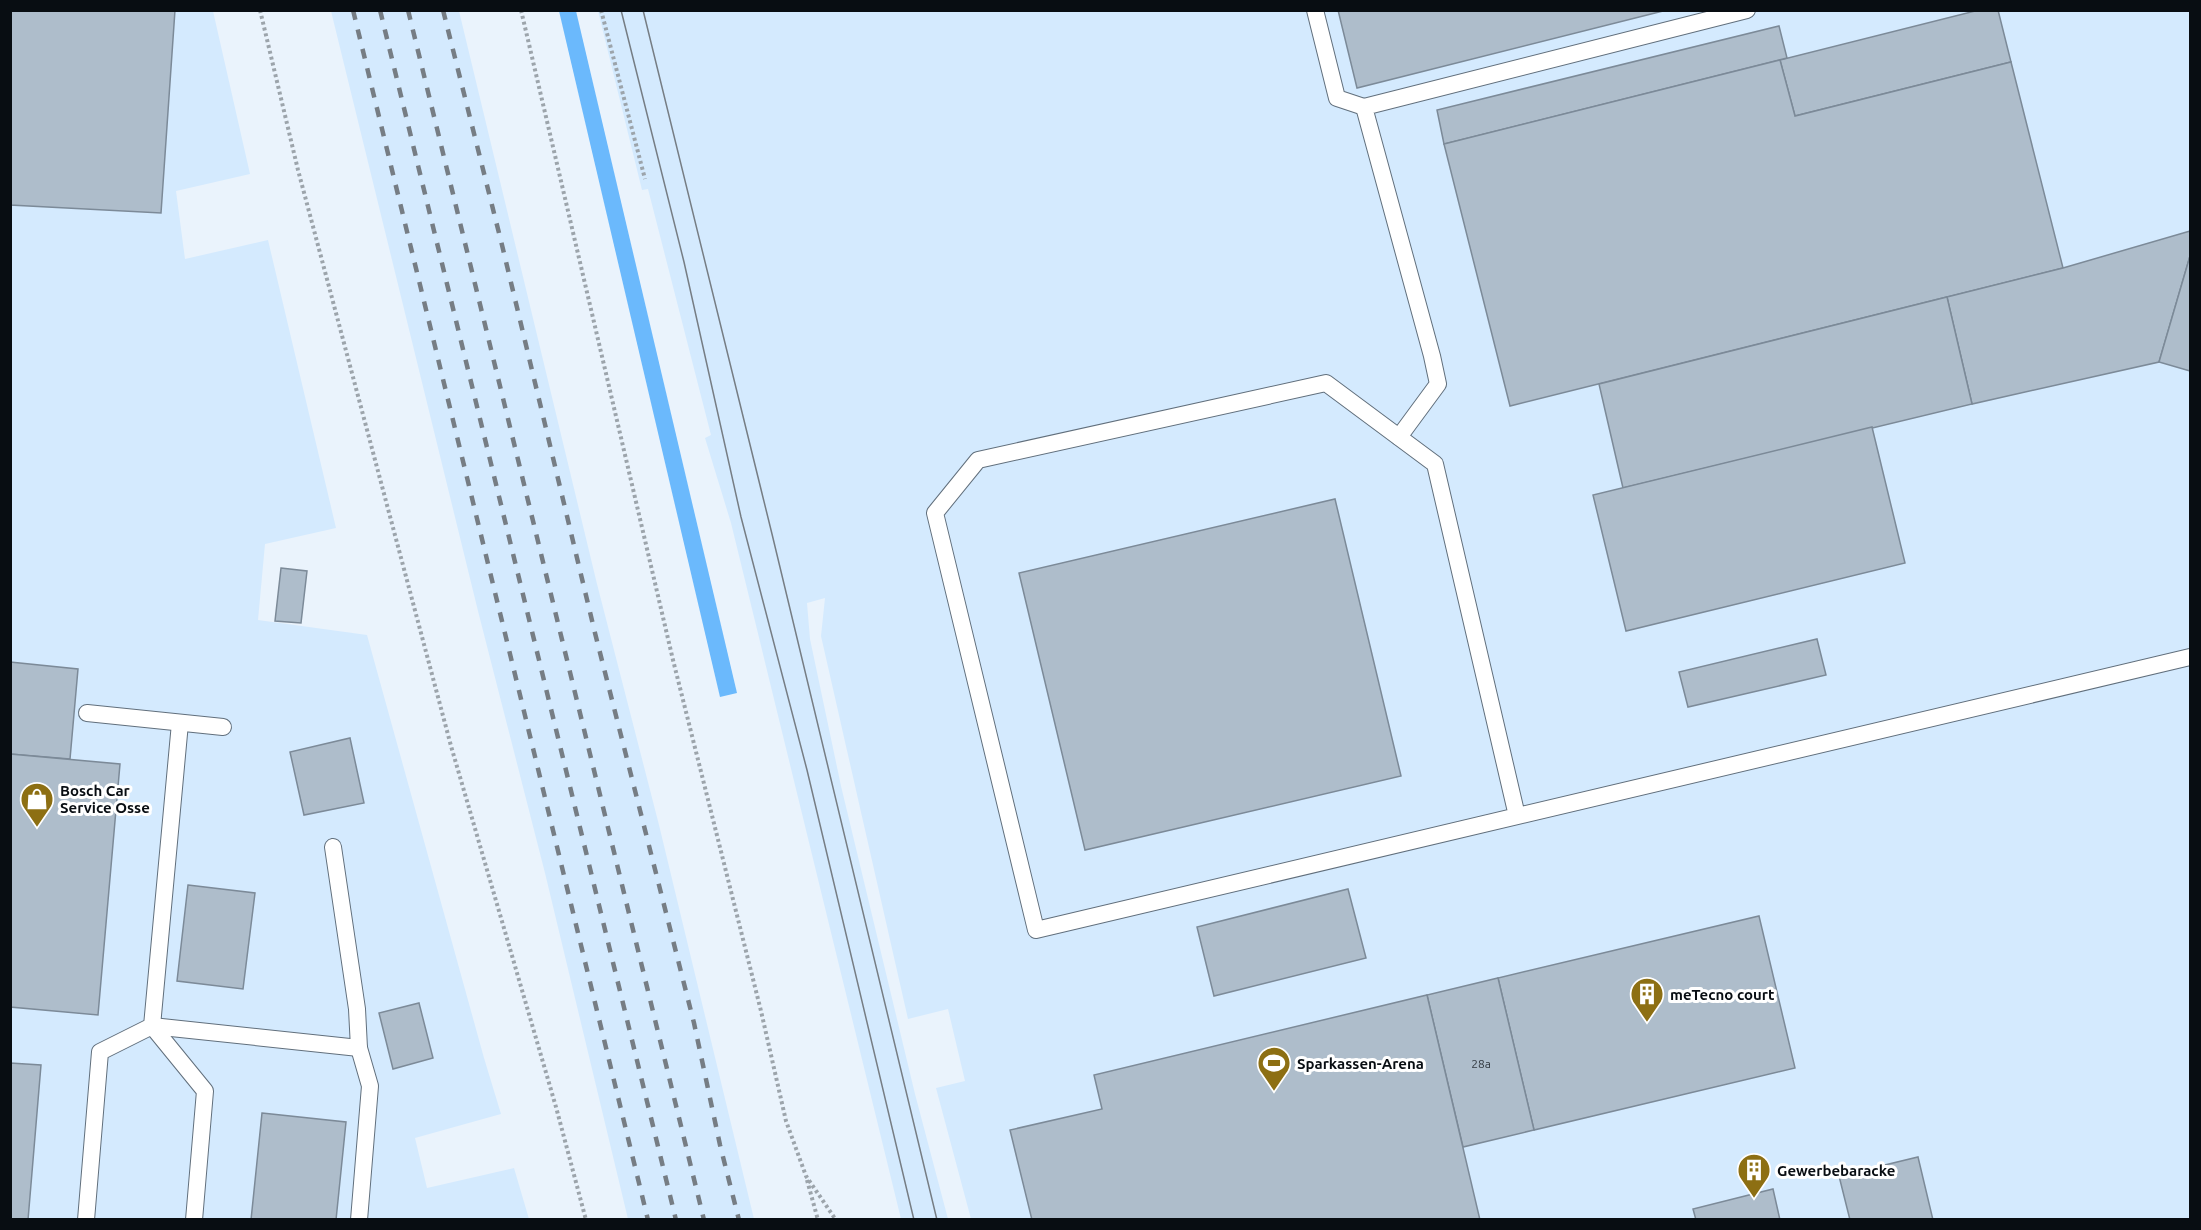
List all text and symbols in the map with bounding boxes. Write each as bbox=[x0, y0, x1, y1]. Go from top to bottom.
shop icon: Bosch Car Service Osse bbox=[19, 781, 55, 828]
place label: Bosch Car Service Osse bbox=[60, 782, 150, 816]
building icon: meTecno court bbox=[1629, 976, 1665, 1023]
place label: meTecno court bbox=[1670, 986, 1775, 1003]
sports icon: Sparkassen-Arena bbox=[1256, 1045, 1292, 1092]
place label: Sparkassen-Arena bbox=[1297, 1055, 1424, 1072]
house number: 28a bbox=[1471, 1057, 1491, 1070]
building icon: Gewerbebaracke bbox=[1736, 1152, 1772, 1199]
place label: Gewerbebaracke bbox=[1777, 1162, 1895, 1179]

